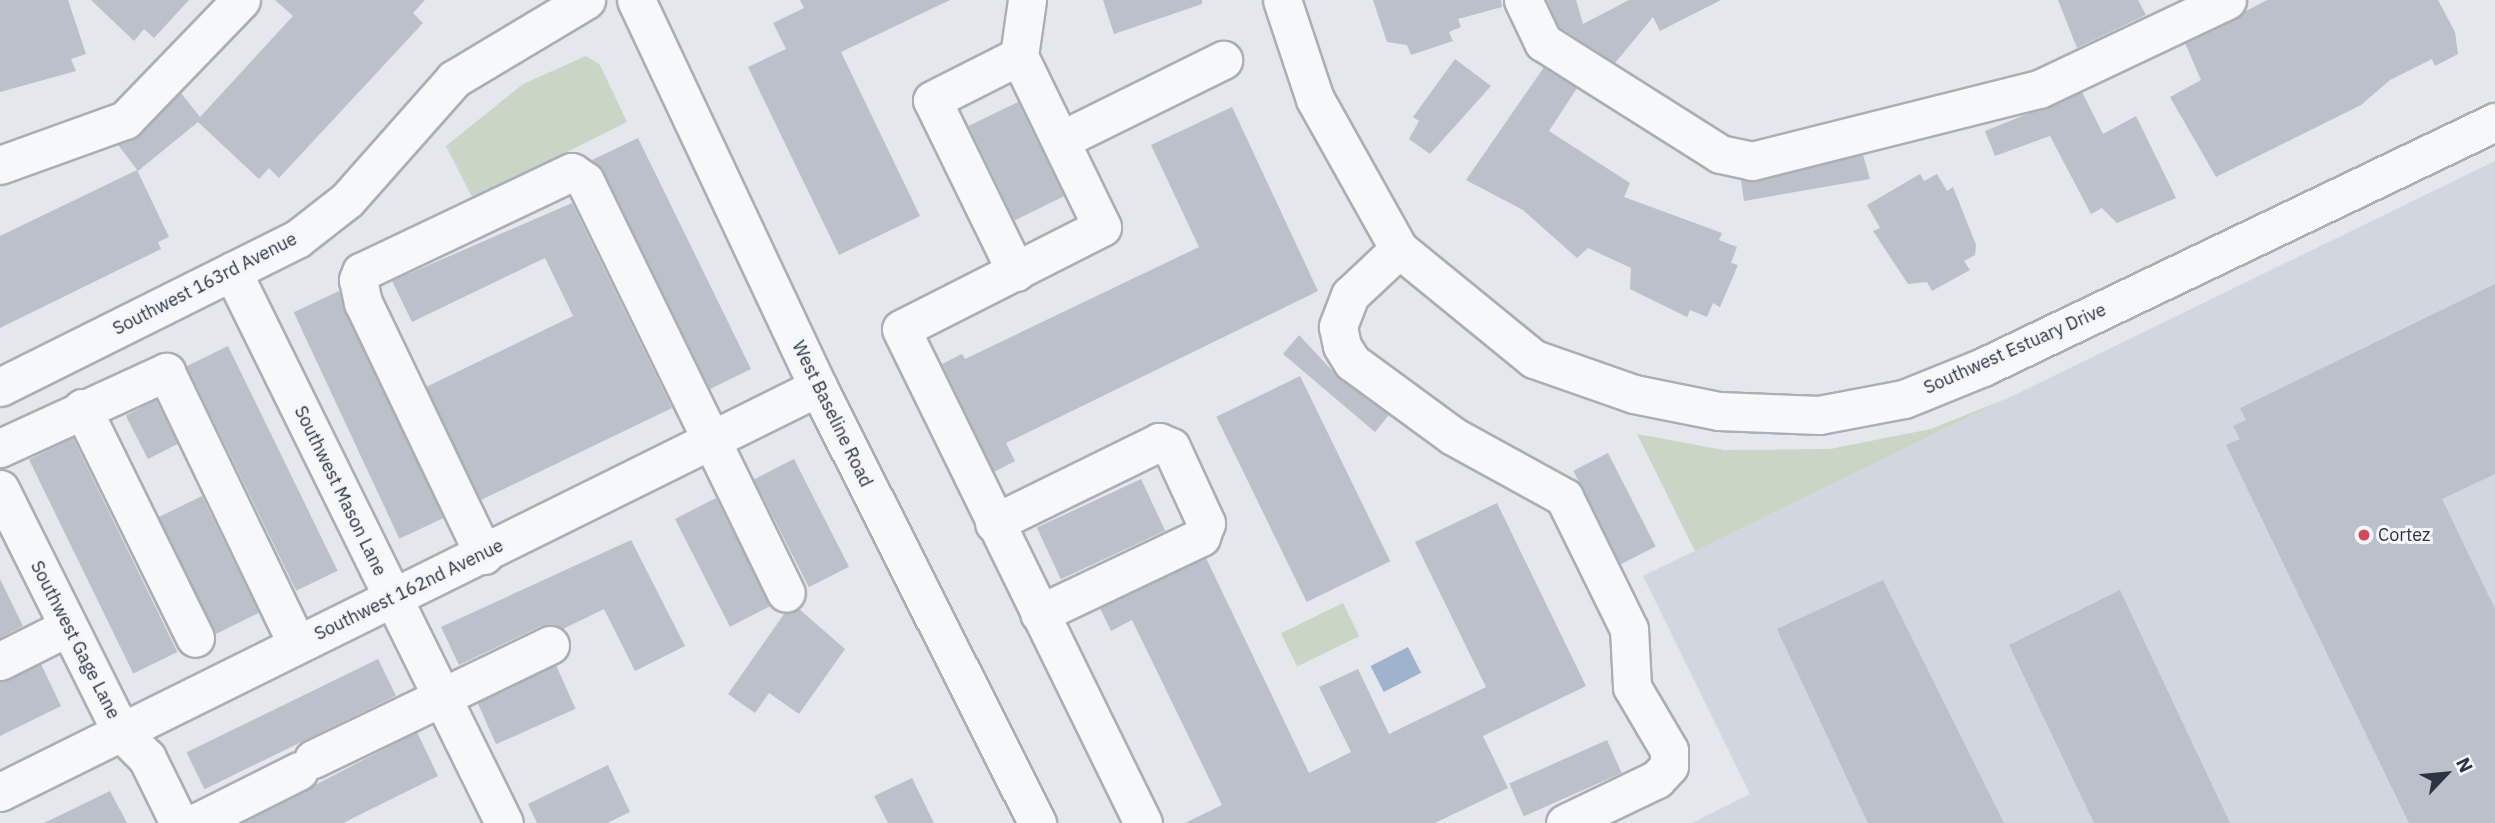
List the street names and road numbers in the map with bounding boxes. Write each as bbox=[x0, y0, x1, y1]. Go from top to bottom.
street label: Southwest 163rd Avenue bbox=[109, 228, 301, 340]
street label: Southwest Estuary Drive bbox=[1921, 299, 2109, 399]
street label: West Baseline Road bbox=[787, 337, 877, 491]
street label: Southwest Mason Lane bbox=[289, 403, 391, 579]
street label: Southwest 162nd Avenue bbox=[311, 535, 507, 645]
street label: Southwest Gage Lane bbox=[26, 557, 124, 723]

